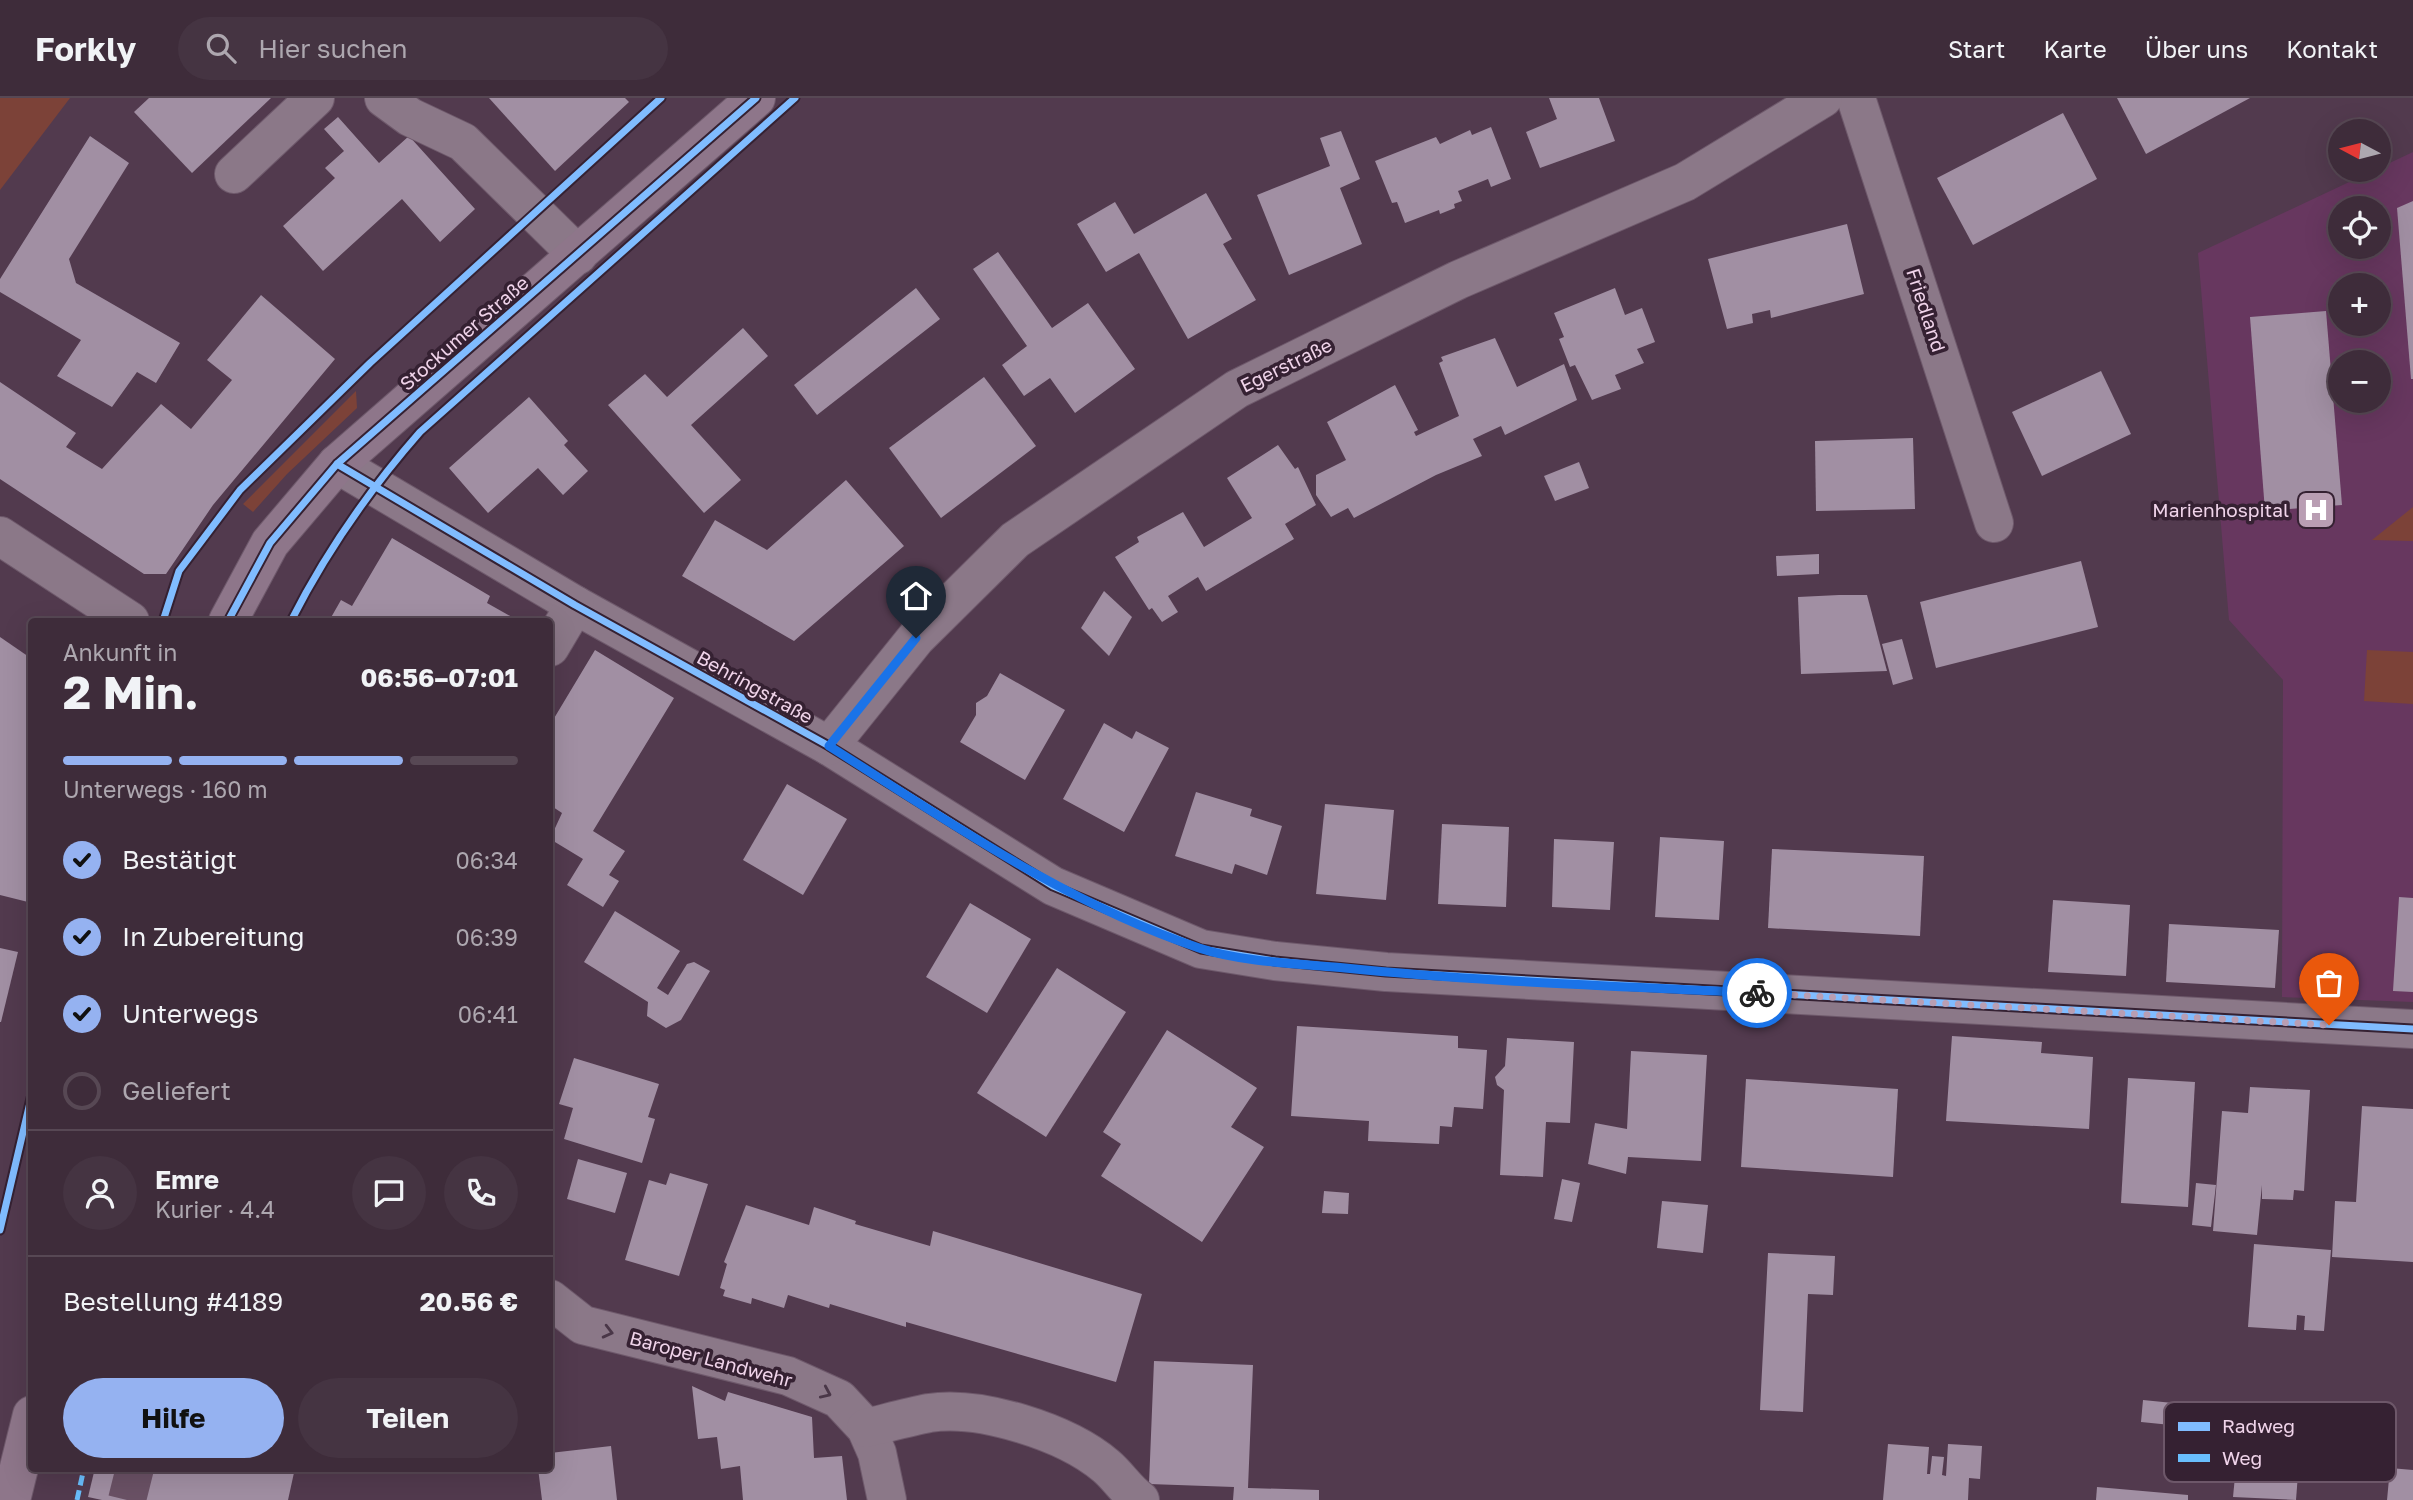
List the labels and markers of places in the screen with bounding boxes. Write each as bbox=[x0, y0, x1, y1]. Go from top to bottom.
hospital icon: Marienhospital bbox=[2295, 489, 2337, 531]
place label: Marienhospital bbox=[2152, 498, 2289, 521]
pin bbox=[886, 566, 946, 638]
pin bbox=[2299, 953, 2359, 1025]

